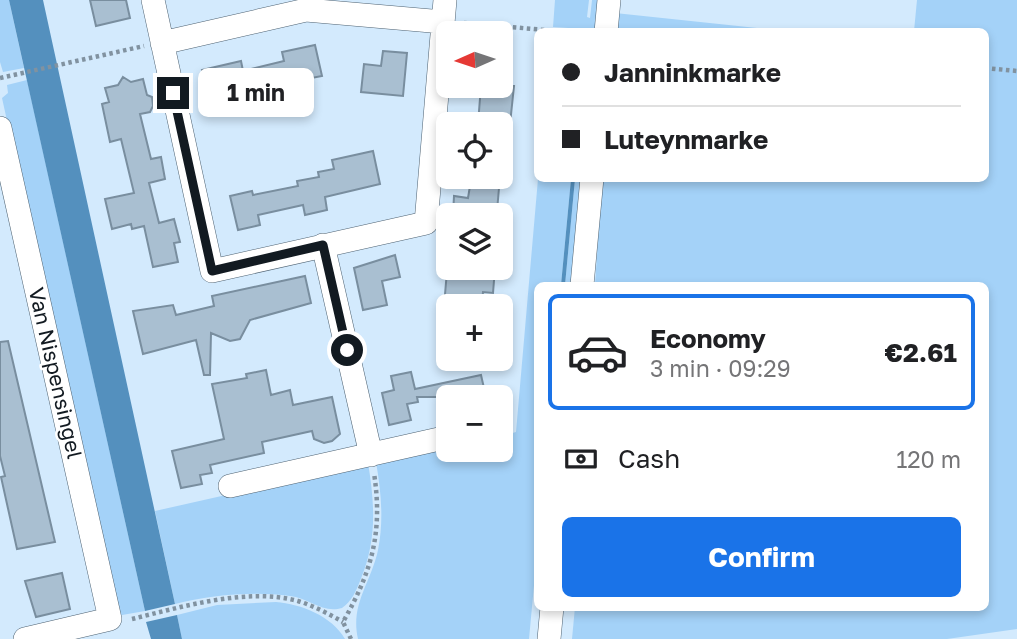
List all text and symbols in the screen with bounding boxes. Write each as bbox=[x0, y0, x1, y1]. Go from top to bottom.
north arrow bbox=[436, 21, 513, 98]
map controls bbox=[436, 21, 513, 462]
text: Janninkmarke bbox=[604, 57, 781, 88]
callout: 1 min bbox=[198, 68, 313, 118]
route end bbox=[157, 77, 189, 109]
text: 1 min bbox=[227, 78, 285, 106]
button: locate bbox=[436, 112, 513, 189]
text: Luteynmarke bbox=[604, 124, 768, 155]
button: layers bbox=[436, 203, 513, 280]
street label: Van Nispensingel bbox=[24, 285, 88, 461]
button: + bbox=[436, 294, 513, 371]
icon: car bbox=[566, 321, 629, 384]
text: Economy bbox=[650, 323, 766, 354]
route start bbox=[331, 334, 363, 366]
text: €2.61 bbox=[885, 337, 957, 368]
text: 3 min · 09:29 bbox=[650, 354, 791, 382]
button: − bbox=[436, 385, 513, 462]
icon: cash bbox=[562, 440, 600, 478]
text: Cash bbox=[618, 443, 680, 474]
text: 120 m bbox=[896, 445, 961, 473]
button: Confirm bbox=[562, 517, 961, 597]

